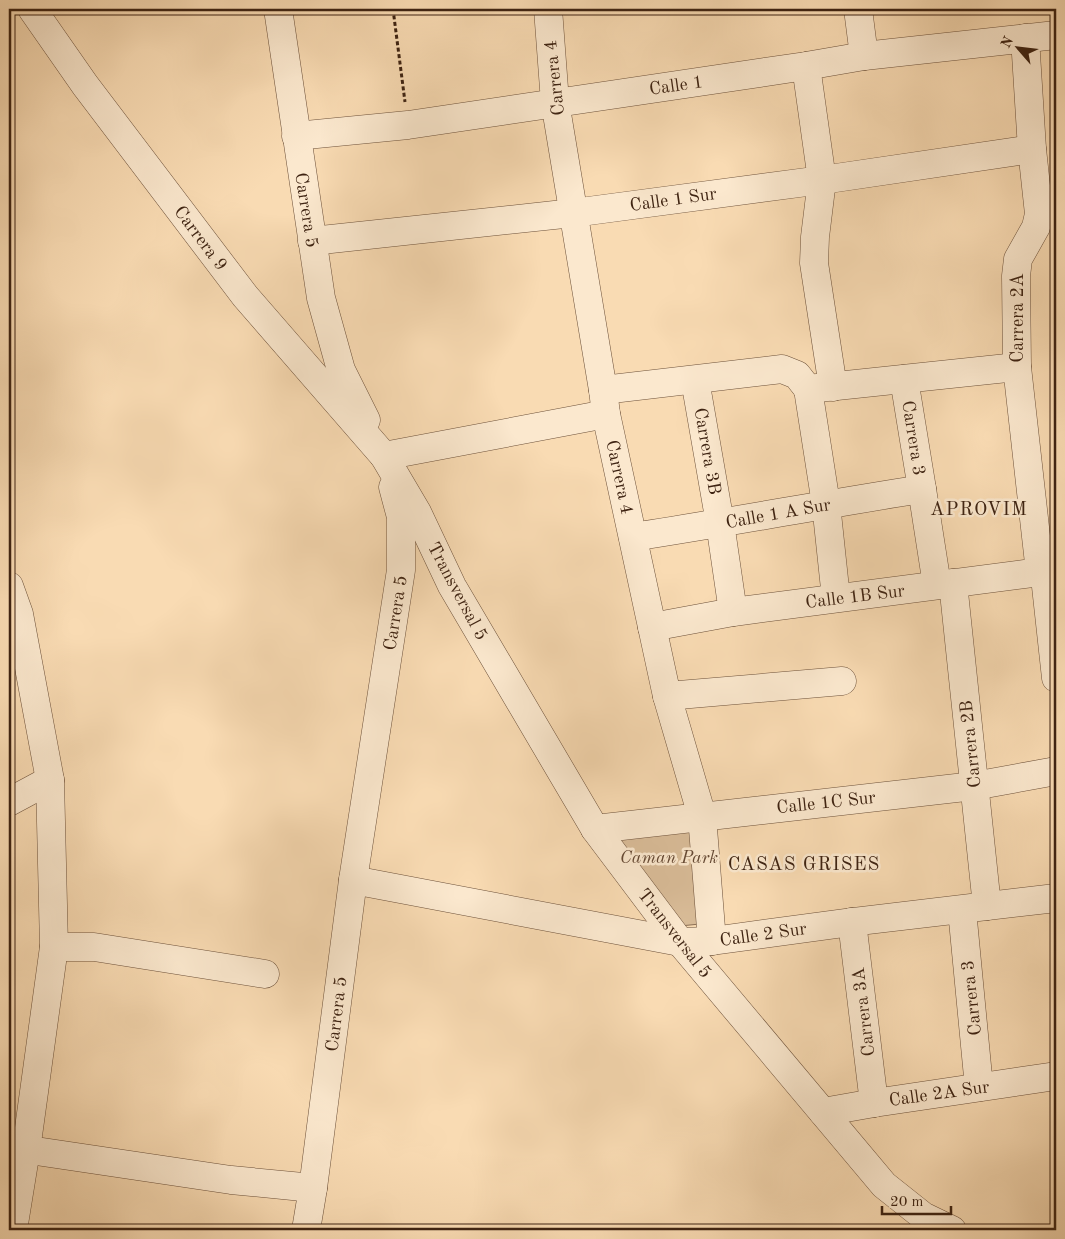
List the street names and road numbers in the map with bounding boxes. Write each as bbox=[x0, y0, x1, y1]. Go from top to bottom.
street label: Carrera 4 bbox=[542, 39, 568, 117]
street label: Calle 1 bbox=[648, 73, 704, 99]
street label: Carrera 5 bbox=[291, 171, 321, 249]
street label: Calle 1 Sur bbox=[629, 185, 718, 215]
street label: Carrera 9 bbox=[170, 203, 230, 274]
street label: Carrera 2A bbox=[1009, 273, 1027, 363]
street label: Carrera 3 bbox=[898, 399, 928, 477]
street label: Carrera 3B bbox=[690, 406, 724, 496]
street label: Carrera 4 bbox=[602, 438, 636, 516]
street label: Calle 1 A Sur bbox=[724, 496, 833, 532]
street label: Transversal 5 bbox=[424, 540, 490, 643]
street label: Carrera 5 bbox=[381, 574, 411, 652]
street label: Calle 1B Sur bbox=[804, 582, 906, 612]
street label: Carrera 2B bbox=[957, 699, 985, 789]
street label: Calle 1C Sur bbox=[776, 789, 877, 817]
street label: Transversal 5 bbox=[634, 886, 715, 982]
street label: Calle 2 Sur bbox=[719, 920, 808, 950]
street label: Carrera 3 bbox=[959, 959, 985, 1037]
street label: Carrera 3A bbox=[850, 966, 878, 1057]
street label: Carrera 5 bbox=[323, 975, 351, 1053]
street label: Calle 2A Sur bbox=[888, 1078, 991, 1110]

